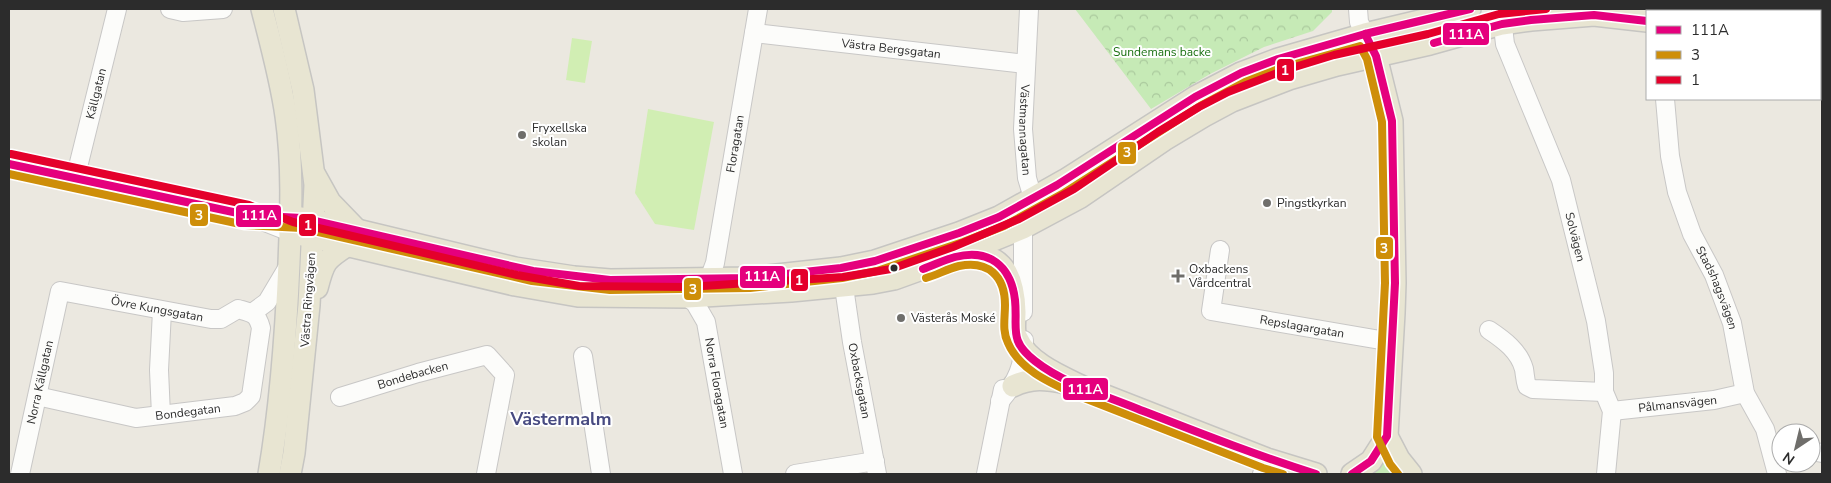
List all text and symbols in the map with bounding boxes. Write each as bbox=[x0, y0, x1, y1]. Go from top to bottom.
legend bbox=[1646, 10, 1821, 100]
text: 111A bbox=[1691, 20, 1729, 40]
line badge: 111A bbox=[1442, 22, 1490, 46]
text: 111A bbox=[1448, 25, 1484, 44]
street label: Västra Bergsgatan bbox=[840, 35, 942, 62]
park label: Sundemans backe bbox=[1113, 44, 1211, 60]
text: 3 bbox=[1691, 45, 1700, 65]
line badge: 1 bbox=[1276, 58, 1295, 82]
text: 1 bbox=[1281, 61, 1289, 80]
street label: Källgatan bbox=[82, 67, 110, 121]
text: 1 bbox=[1691, 70, 1700, 90]
street label: Västmannagatan bbox=[1015, 83, 1035, 176]
street label: Floragatan bbox=[722, 114, 748, 174]
place label: Fryxellska skolan bbox=[532, 120, 587, 150]
marker: Fryxellska skolan bbox=[516, 129, 528, 141]
line badge: 3 bbox=[1117, 141, 1137, 165]
text: 3 bbox=[1123, 143, 1131, 162]
place label: Pingstkyrkan bbox=[1277, 195, 1347, 211]
marker: Pingstkyrkan bbox=[1261, 197, 1273, 209]
line badge: 3 bbox=[189, 203, 209, 227]
line badge: 111A bbox=[235, 204, 282, 228]
text: 3 bbox=[195, 206, 203, 225]
text: 111A bbox=[241, 206, 277, 225]
street label: Solvägen bbox=[1561, 211, 1589, 263]
line badge: 1 bbox=[298, 213, 317, 237]
text: 1 bbox=[304, 216, 312, 235]
line badge: 3 bbox=[1375, 236, 1394, 260]
text: 3 bbox=[1380, 239, 1388, 258]
street label: Stadshagsvägen bbox=[1692, 243, 1741, 331]
street label: Västra Ringvägen bbox=[297, 252, 319, 349]
place label: Oxbackens Vårdcentral bbox=[1188, 261, 1252, 291]
unlabelled marker bbox=[889, 263, 899, 273]
line badge: 111A bbox=[739, 265, 786, 289]
text: 111A bbox=[744, 267, 780, 286]
line badge: 1 bbox=[790, 268, 809, 292]
marker: Oxbackens Vårdcentral bbox=[1171, 269, 1185, 283]
text: 1 bbox=[795, 271, 803, 290]
line badge: 3 bbox=[683, 277, 702, 301]
text: 3 bbox=[689, 280, 697, 299]
street label: Övre Kungsgatan bbox=[109, 293, 205, 325]
place label: Västerås Moské bbox=[910, 310, 996, 326]
street label: Repslagargatan bbox=[1259, 311, 1346, 342]
marker: Västerås Moské bbox=[895, 312, 907, 324]
street label: Norra Floragatan bbox=[701, 336, 733, 430]
street label: Norra Källgatan bbox=[23, 339, 57, 426]
street label: Oxbacksgatan bbox=[844, 341, 874, 420]
street label: Bondebacken bbox=[375, 357, 450, 393]
line badge: 111A bbox=[1062, 377, 1109, 401]
text: 111A bbox=[1067, 380, 1103, 399]
street label: Pålmansvägen bbox=[1637, 392, 1718, 416]
street label: Bondegatan bbox=[154, 400, 222, 424]
district label: Västermalm bbox=[509, 407, 612, 431]
north arrow bbox=[1771, 423, 1821, 473]
text: N bbox=[1779, 447, 1799, 469]

